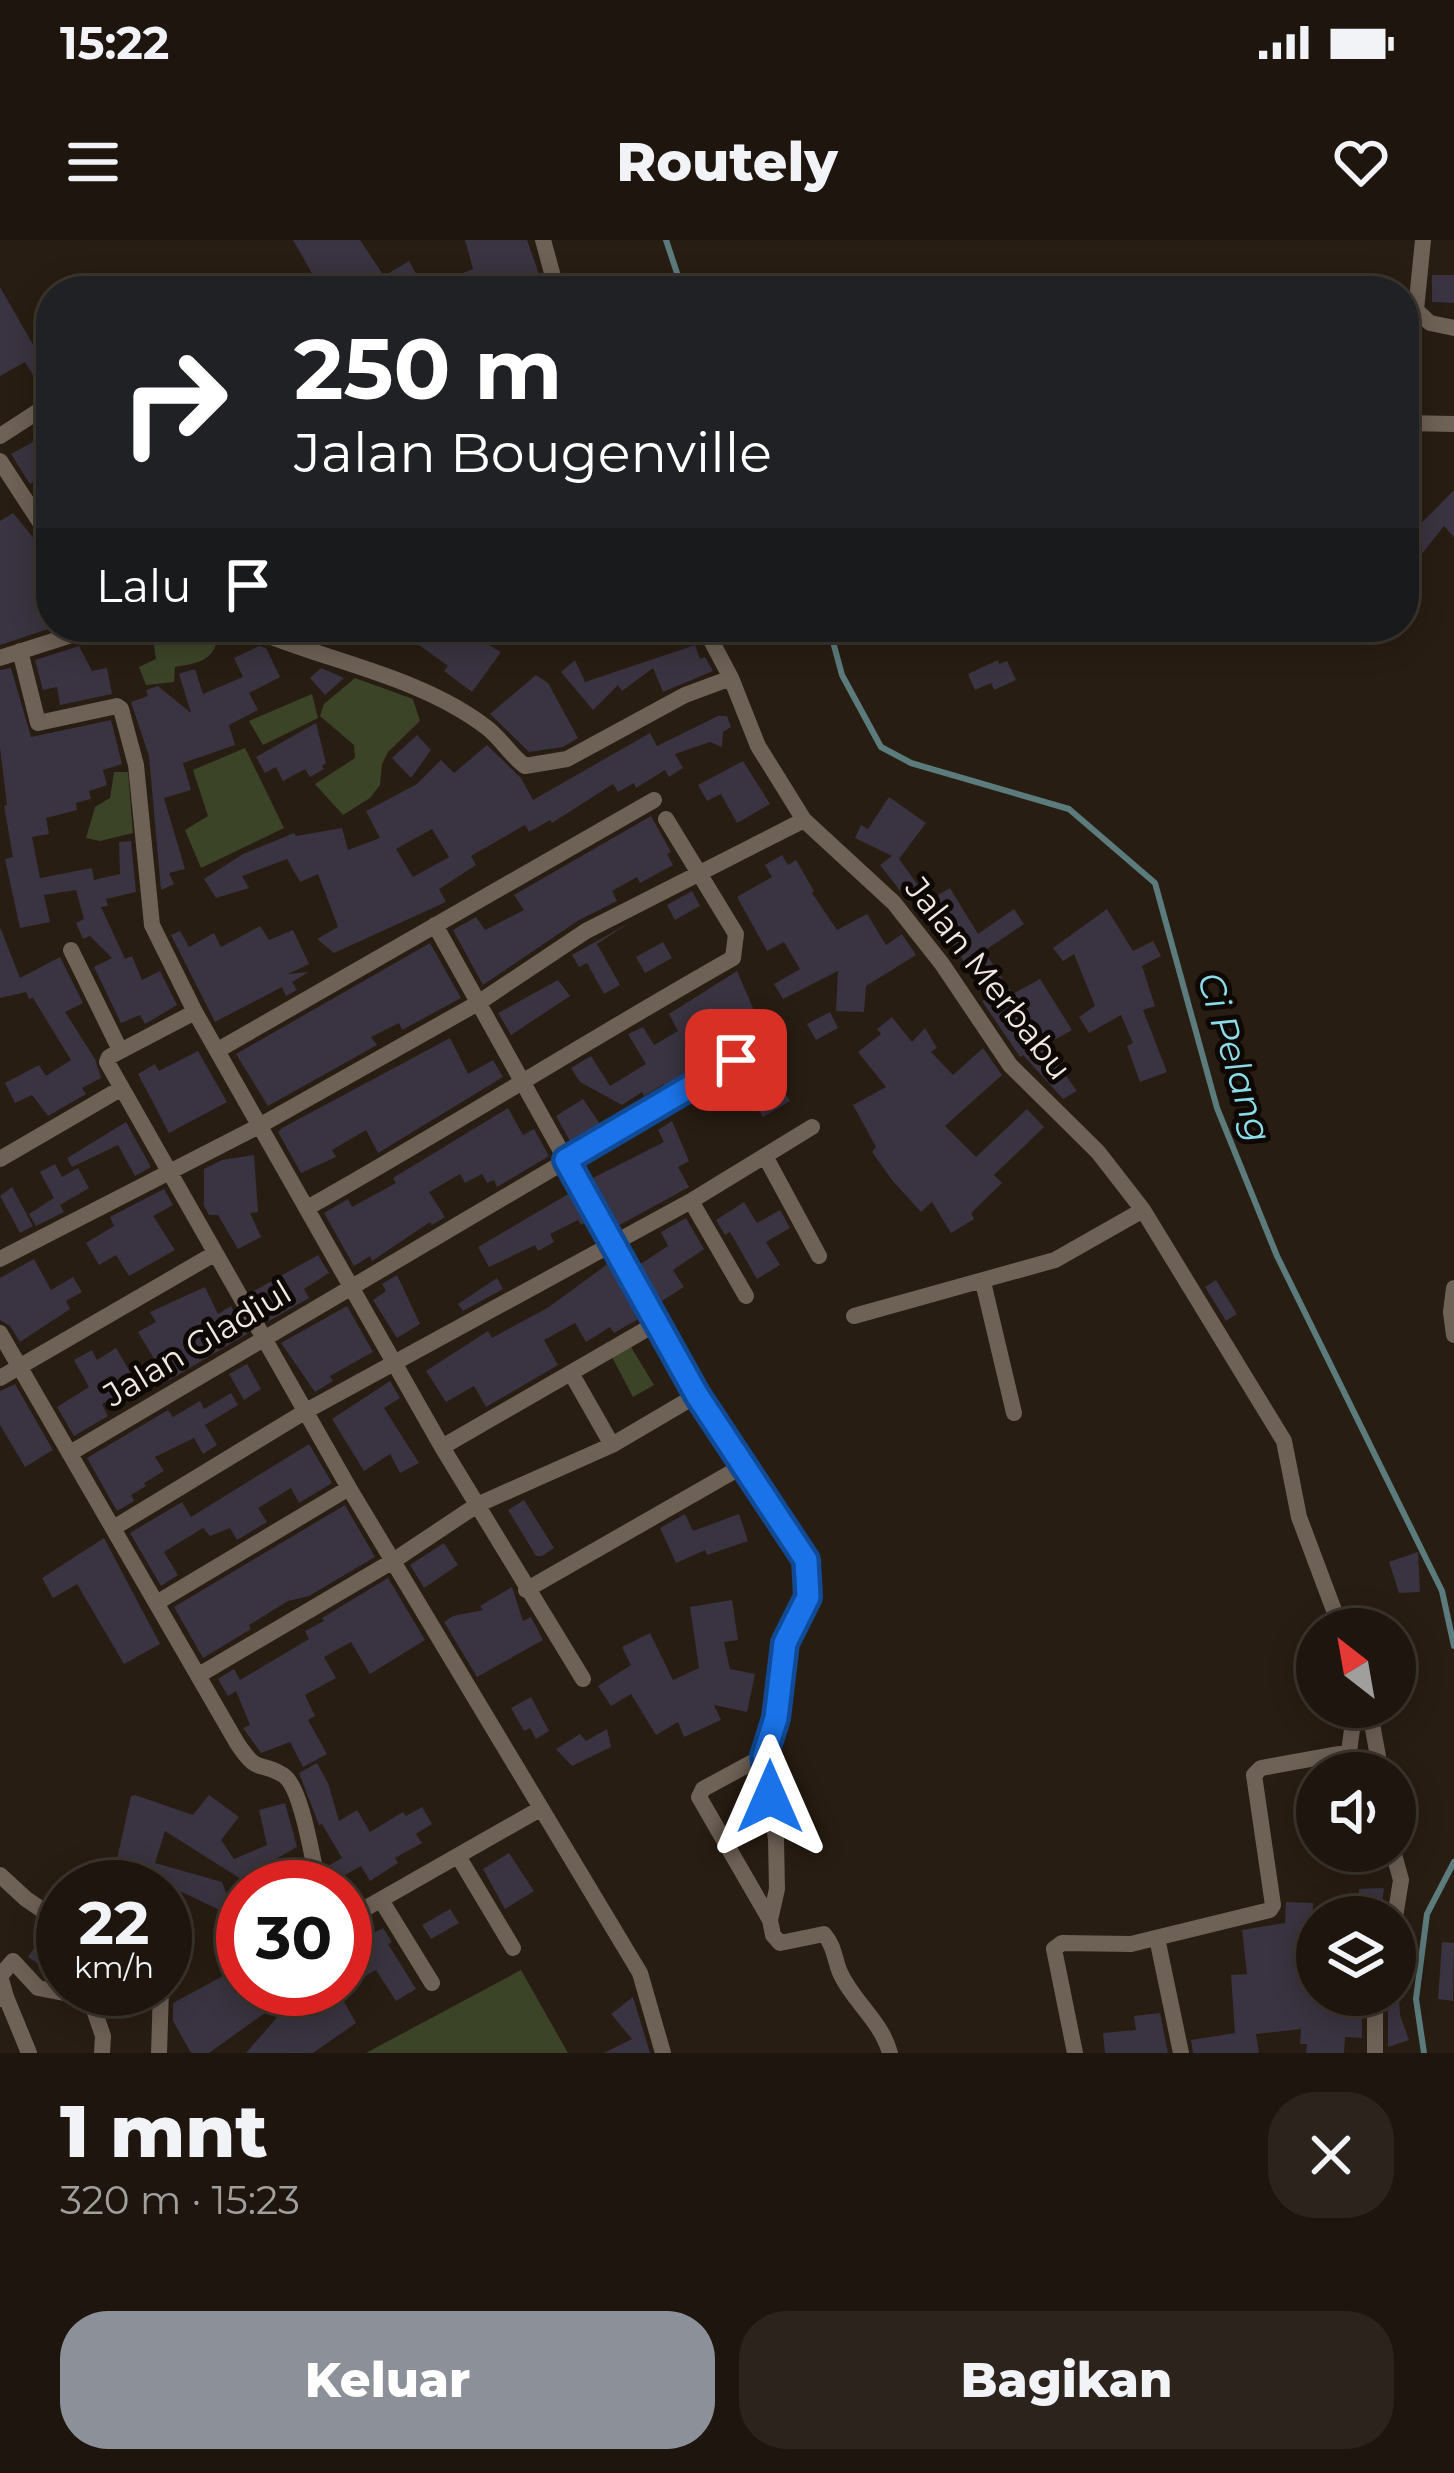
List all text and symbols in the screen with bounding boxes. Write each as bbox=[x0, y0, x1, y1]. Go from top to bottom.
text: 15:22 bbox=[60, 15, 169, 70]
icon: menu bbox=[60, 129, 126, 195]
text: Routely bbox=[616, 129, 838, 195]
icon: heart bbox=[1328, 129, 1394, 195]
text: 250 m bbox=[294, 318, 562, 420]
icon: right bbox=[96, 324, 252, 480]
text: Jalan Bougenville bbox=[294, 420, 772, 486]
icon: arrive bbox=[215, 552, 281, 618]
text: Lalu bbox=[96, 558, 191, 613]
street label: Jalan Merbabu bbox=[897, 868, 1080, 1087]
water label: Ci Pelang bbox=[1188, 967, 1282, 1147]
pin bbox=[685, 1009, 787, 1111]
icon: arrive bbox=[703, 1027, 769, 1093]
street label: Jalan Gladiul bbox=[95, 1271, 298, 1415]
north arrow bbox=[1296, 1608, 1416, 1728]
map controls bbox=[1296, 1608, 1416, 2016]
position arrow bbox=[707, 1734, 833, 1860]
button: sound bbox=[1296, 1752, 1416, 1872]
speed limit sign: 30 bbox=[216, 1860, 372, 2016]
text: 22 bbox=[79, 1886, 149, 1959]
button: layers bbox=[1296, 1896, 1416, 2016]
text: km/h bbox=[74, 1949, 154, 1986]
text: 1 mnt bbox=[60, 2087, 268, 2175]
button: close bbox=[1268, 2092, 1394, 2218]
text: 320 m · 15:23 bbox=[60, 2176, 300, 2224]
button: Keluar bbox=[60, 2311, 715, 2449]
button: Bagikan bbox=[739, 2311, 1394, 2449]

